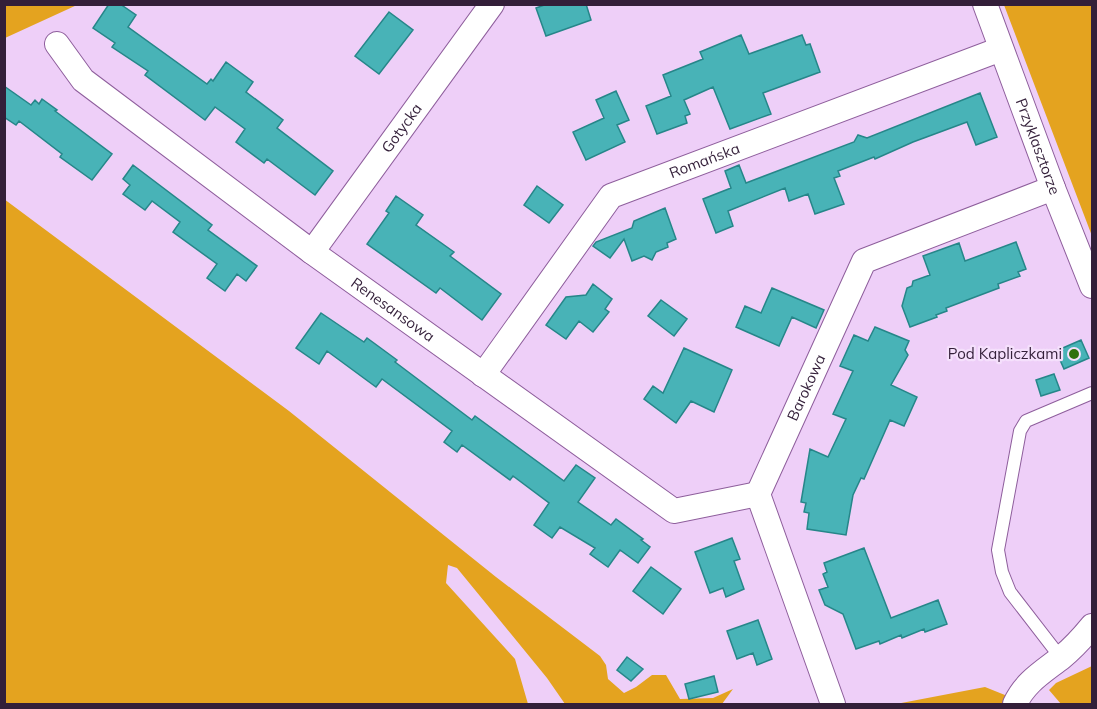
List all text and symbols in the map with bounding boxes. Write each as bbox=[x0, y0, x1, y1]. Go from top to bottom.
street label: Przyklasztorze bbox=[1012, 96, 1065, 197]
street label: Gotycka bbox=[377, 99, 426, 156]
street label: Romańska bbox=[666, 138, 742, 182]
street label: Renesansowa bbox=[347, 273, 439, 346]
place label: Pod Kapliczkami bbox=[948, 344, 1062, 363]
marker: Pod Kapliczkami bbox=[1067, 347, 1081, 361]
street label: Barokowa bbox=[783, 351, 829, 424]

